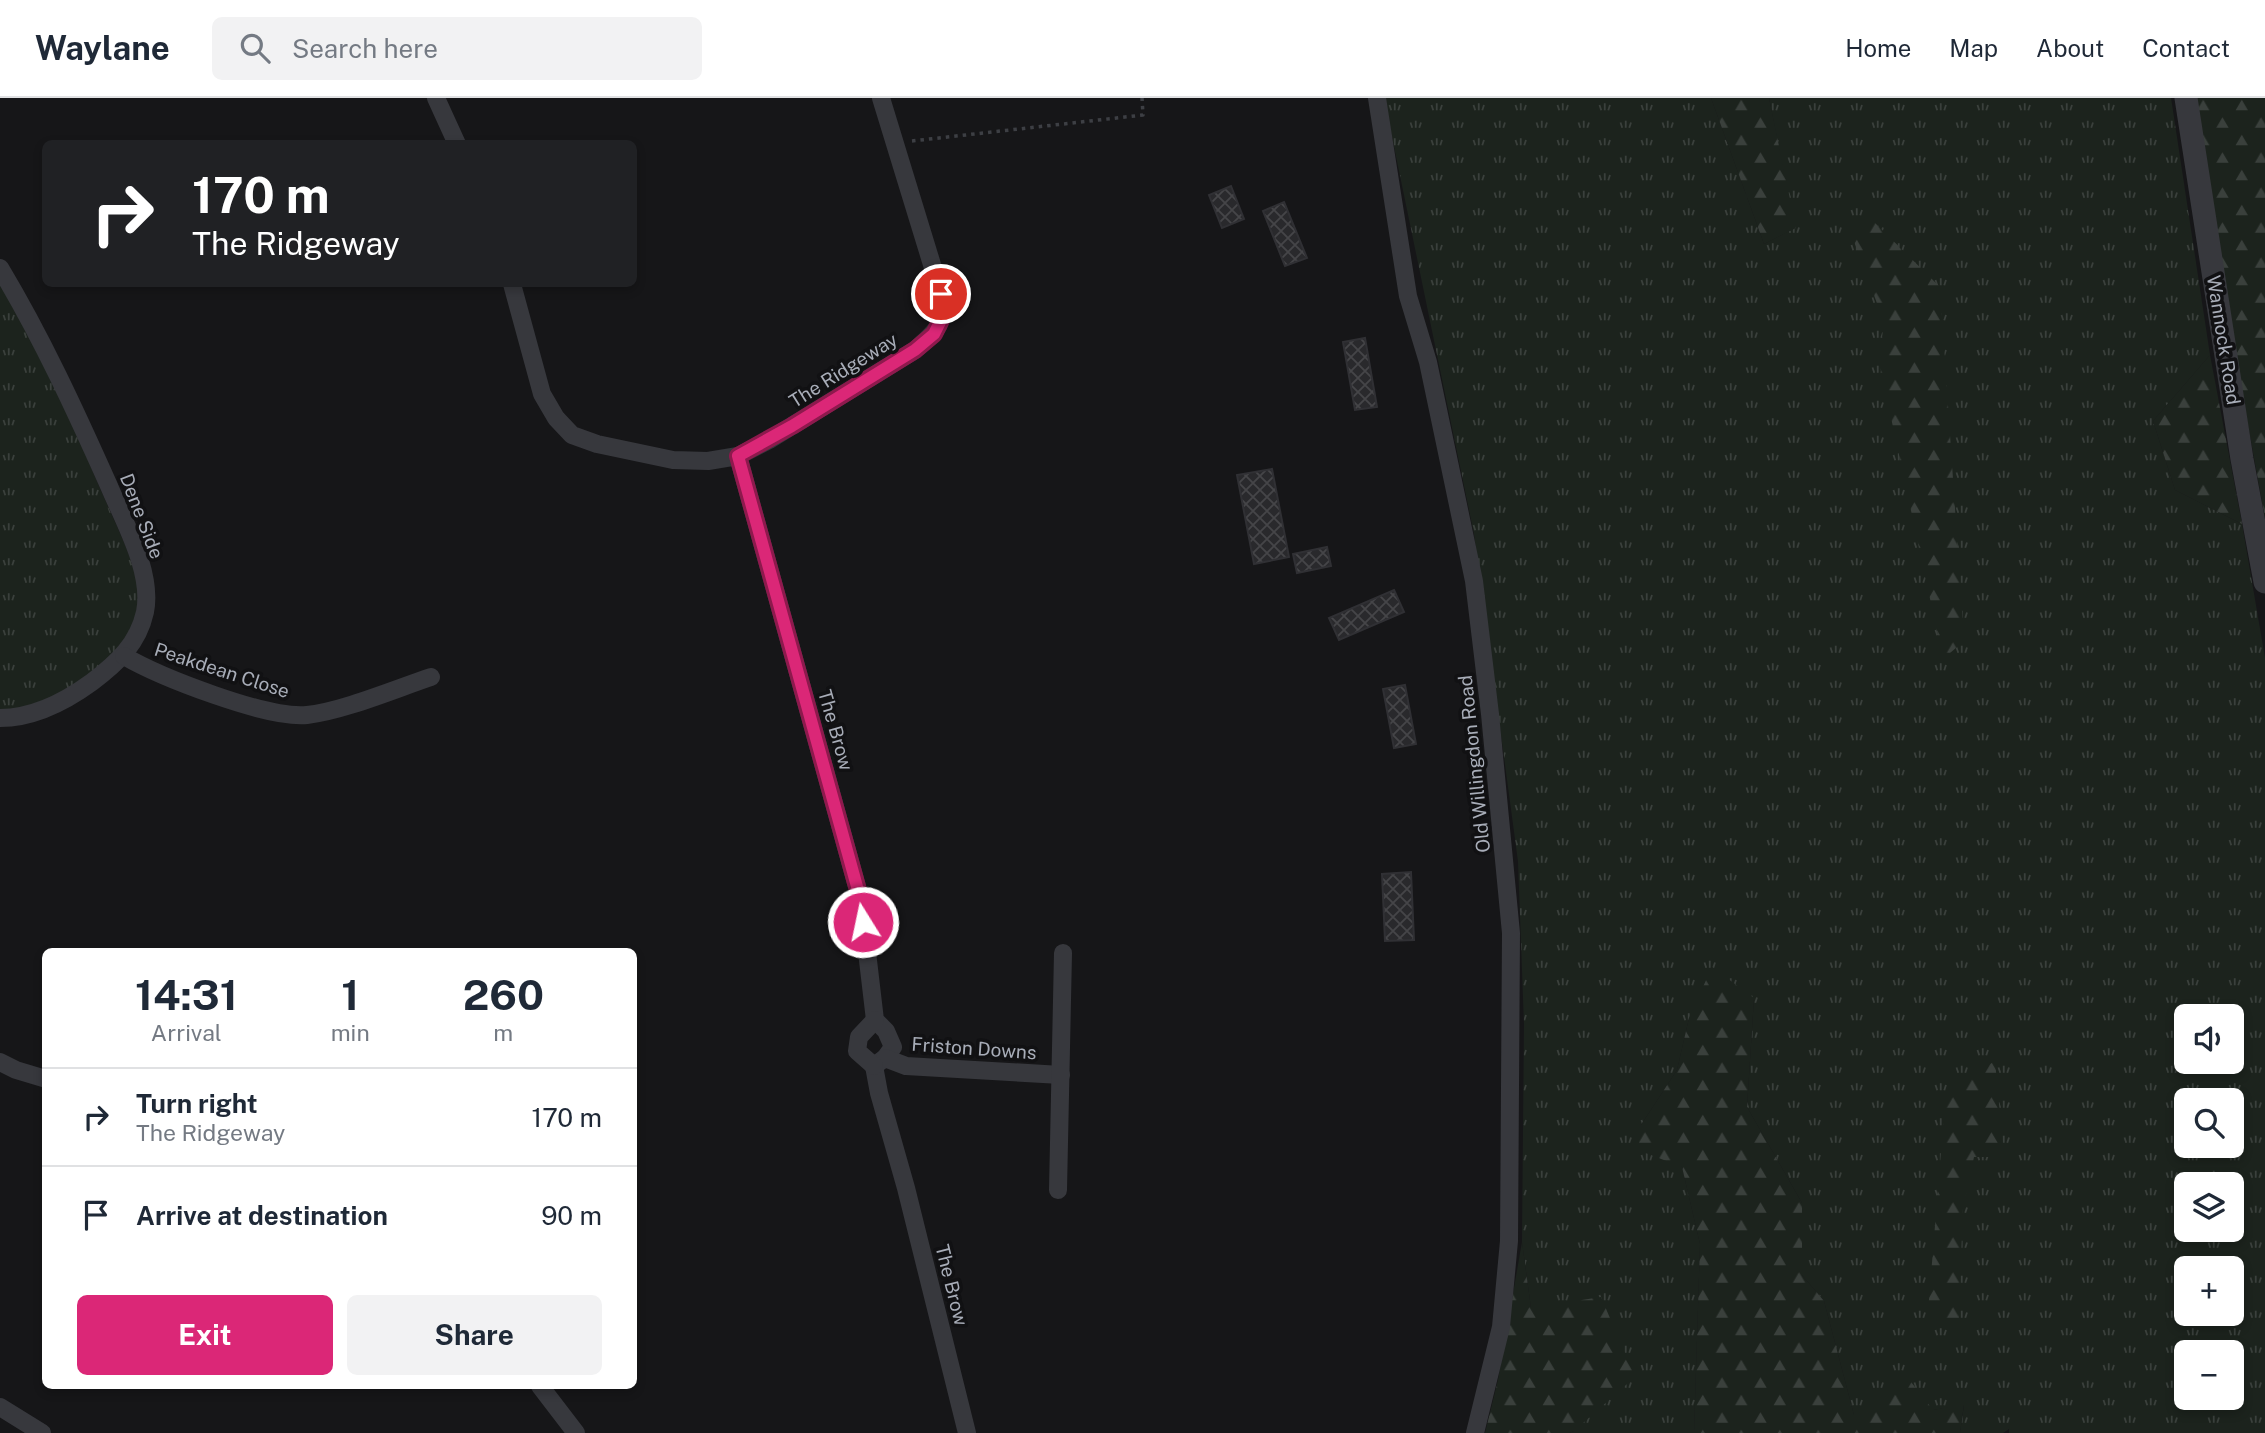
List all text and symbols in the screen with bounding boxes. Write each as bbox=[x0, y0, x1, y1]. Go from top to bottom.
search box bbox=[212, 17, 702, 80]
text: Waylane bbox=[35, 29, 170, 67]
icon: search bbox=[236, 29, 274, 67]
text: Search here bbox=[292, 33, 438, 64]
text: Home bbox=[1845, 34, 1911, 62]
text: Map bbox=[1949, 34, 1998, 62]
text: About bbox=[2036, 34, 2104, 62]
text: Contact bbox=[2142, 34, 2230, 62]
text: 170 m bbox=[192, 166, 330, 224]
icon: right bbox=[77, 168, 168, 259]
text: The Ridgeway bbox=[192, 225, 400, 262]
pin bbox=[911, 264, 971, 324]
street label: Wannock Road bbox=[2203, 274, 2245, 406]
icon: arrive bbox=[922, 275, 960, 313]
street label: The Ridgeway bbox=[785, 328, 901, 412]
street label: Dene Side bbox=[116, 470, 168, 562]
street label: Peakdean Close bbox=[152, 638, 292, 702]
street label: Old Willingdon Road bbox=[1454, 674, 1494, 854]
street label: The Brow bbox=[814, 687, 858, 773]
position arrow bbox=[826, 885, 900, 959]
text: 14:31 bbox=[135, 970, 238, 1019]
text: 1 bbox=[341, 970, 359, 1019]
text: 260 bbox=[463, 970, 544, 1019]
map controls bbox=[2174, 1004, 2244, 1410]
button: sound bbox=[2174, 1004, 2244, 1074]
text: Arrival bbox=[151, 1019, 222, 1046]
text: min bbox=[331, 1019, 370, 1046]
text: m bbox=[493, 1019, 513, 1046]
street label: Friston Downs bbox=[911, 1033, 1037, 1063]
text: Turn right bbox=[136, 1088, 258, 1119]
button: search bbox=[2174, 1088, 2244, 1158]
icon: right bbox=[77, 1098, 115, 1136]
text: 170 m bbox=[532, 1102, 602, 1133]
text: The Ridgeway bbox=[136, 1119, 285, 1146]
button: layers bbox=[2174, 1172, 2244, 1242]
icon: arrive bbox=[77, 1196, 115, 1234]
text: Arrive at destination bbox=[136, 1200, 388, 1231]
text: 90 m bbox=[541, 1200, 602, 1231]
street label: The Brow bbox=[931, 1242, 973, 1328]
button: + bbox=[2174, 1256, 2244, 1326]
button: Exit bbox=[77, 1295, 333, 1375]
button: Share bbox=[347, 1295, 602, 1375]
button: − bbox=[2174, 1340, 2244, 1410]

